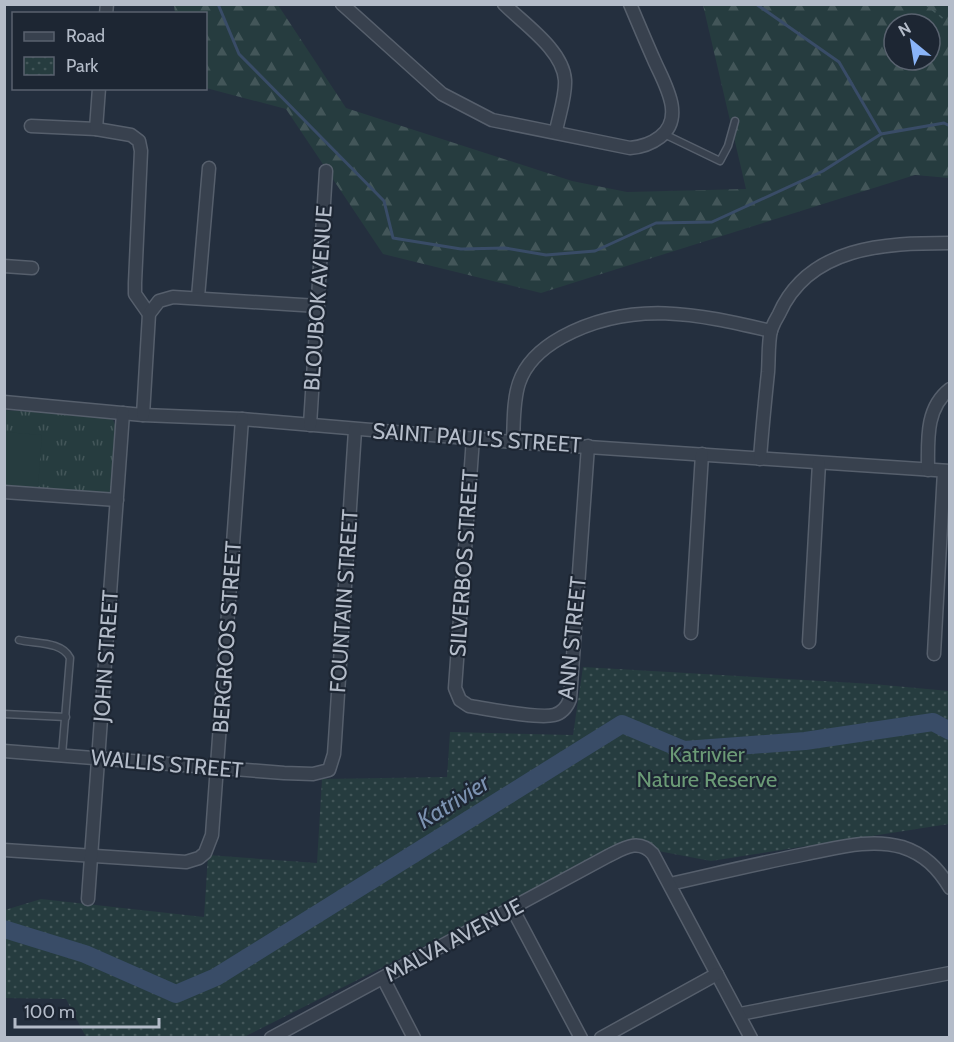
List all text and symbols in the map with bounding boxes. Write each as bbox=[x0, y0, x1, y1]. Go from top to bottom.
legend bbox=[12, 12, 207, 90]
north arrow bbox=[882, 12, 942, 72]
text: N bbox=[895, 18, 914, 40]
text: Road bbox=[66, 25, 105, 47]
text: Park bbox=[66, 55, 99, 77]
street label: BLOUBOK AVENUE bbox=[298, 204, 338, 392]
street label: SAINT PAUL'S STREET bbox=[372, 417, 583, 459]
street label: SILVERBOS STREET bbox=[444, 468, 484, 658]
street label: FOUNTAIN STREET bbox=[324, 508, 364, 694]
street label: BERGROOS STREET bbox=[207, 540, 247, 734]
street label: ANN STREET bbox=[552, 575, 592, 701]
street label: JOHN STREET bbox=[88, 589, 124, 724]
park label: Katrivier Nature Reserve bbox=[637, 741, 777, 793]
street label: WALLIS STREET bbox=[90, 744, 245, 784]
water label: Katrivier bbox=[412, 767, 496, 834]
street label: MALVA AVENUE bbox=[380, 892, 528, 988]
scale bar bbox=[15, 991, 159, 1029]
text: 100 m bbox=[24, 1001, 75, 1023]

